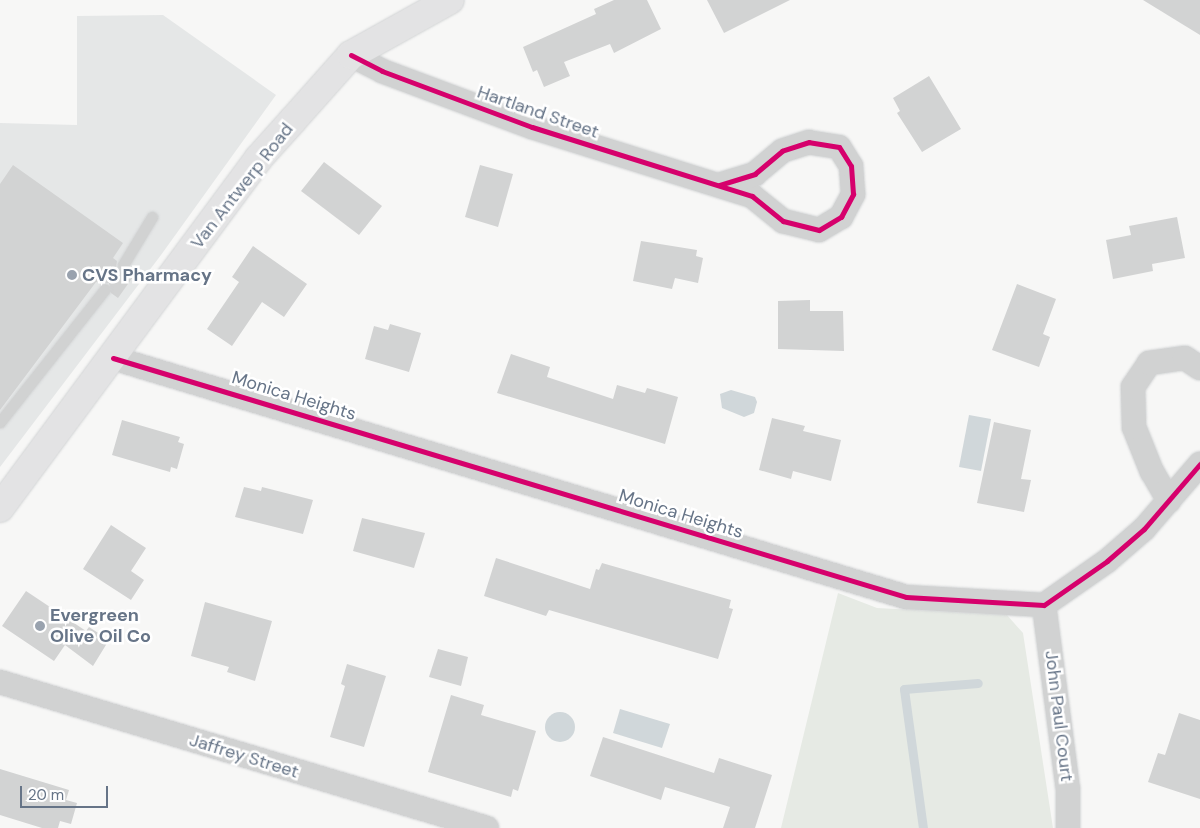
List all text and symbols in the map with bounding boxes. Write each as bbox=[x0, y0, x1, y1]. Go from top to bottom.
street label: Hartland Street bbox=[474, 81, 602, 143]
street label: Van Antwerp Road bbox=[186, 119, 298, 253]
place label: CVS Pharmacy bbox=[82, 264, 212, 286]
marker: CVS Pharmacy bbox=[66, 269, 78, 281]
street label: Monica Heights bbox=[229, 367, 359, 425]
street label: Monica Heights bbox=[616, 485, 746, 543]
place label: Evergreen Olive Oil Co bbox=[50, 605, 151, 648]
marker: Evergreen Olive Oil Co bbox=[34, 620, 46, 632]
street label: John Paul Court bbox=[1040, 649, 1078, 783]
street label: Jaffrey Street bbox=[187, 729, 301, 783]
scale bar bbox=[22, 776, 110, 808]
text: 20 m bbox=[28, 785, 64, 805]

